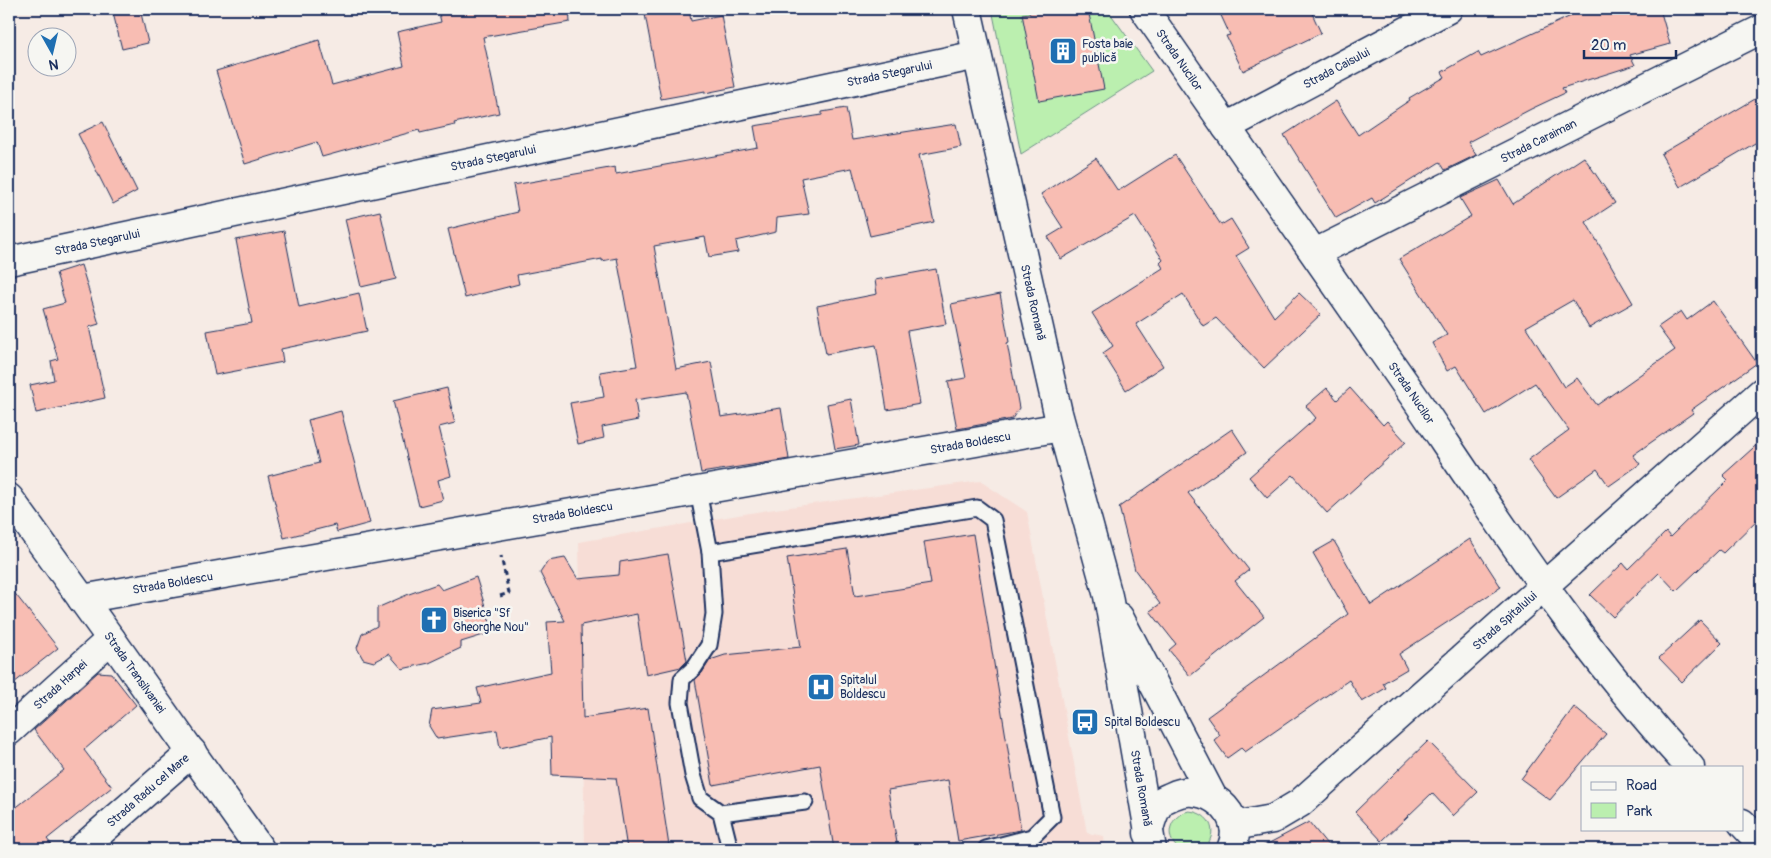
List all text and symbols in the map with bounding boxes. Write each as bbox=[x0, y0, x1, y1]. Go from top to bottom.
street label: Strada Nucilor bbox=[1152, 26, 1206, 95]
north arrow bbox=[28, 28, 78, 78]
scale bar bbox=[1584, 28, 1676, 60]
building icon: Fosta baie publică bbox=[1048, 36, 1078, 66]
text: 20 m bbox=[1591, 36, 1626, 55]
place label: Fosta baie publică bbox=[1082, 37, 1133, 66]
street label: Strada Caisului bbox=[1301, 45, 1372, 93]
text: N bbox=[48, 55, 60, 73]
street label: Strada Stegarului bbox=[845, 58, 933, 91]
street label: Strada Caraiman bbox=[1498, 116, 1579, 167]
street label: Strada Stegarului bbox=[449, 142, 537, 175]
street label: Strada Stegarului bbox=[53, 226, 141, 259]
street label: Strada Romană bbox=[1017, 263, 1049, 342]
street label: Strada Nucilor bbox=[1384, 359, 1438, 428]
street label: Strada Boldescu bbox=[929, 429, 1012, 458]
street label: Strada Boldescu bbox=[531, 499, 614, 528]
street label: Strada Boldescu bbox=[131, 569, 214, 598]
street label: Strada Spitalului bbox=[1470, 589, 1540, 654]
church icon: Biserica "Sf Gheorghe Nou" bbox=[419, 605, 449, 635]
place label: Biserica "Sf Gheorghe Nou" bbox=[453, 606, 529, 635]
street label: Strada Transilvaniei bbox=[100, 629, 168, 716]
street label: Strada Harpei bbox=[31, 657, 90, 713]
hospital icon: Spitalul Boldescu bbox=[806, 672, 836, 702]
place label: Spitalul Boldescu bbox=[840, 673, 886, 702]
bus stop icon: Spital Boldescu bbox=[1070, 707, 1100, 737]
place label: Spital Boldescu bbox=[1104, 715, 1180, 730]
street label: Strada Romană bbox=[1127, 749, 1155, 828]
street label: Strada Radu cel Mare bbox=[104, 751, 193, 831]
legend bbox=[1581, 766, 1744, 830]
text: Road bbox=[1626, 776, 1657, 795]
text: Park bbox=[1626, 802, 1653, 821]

